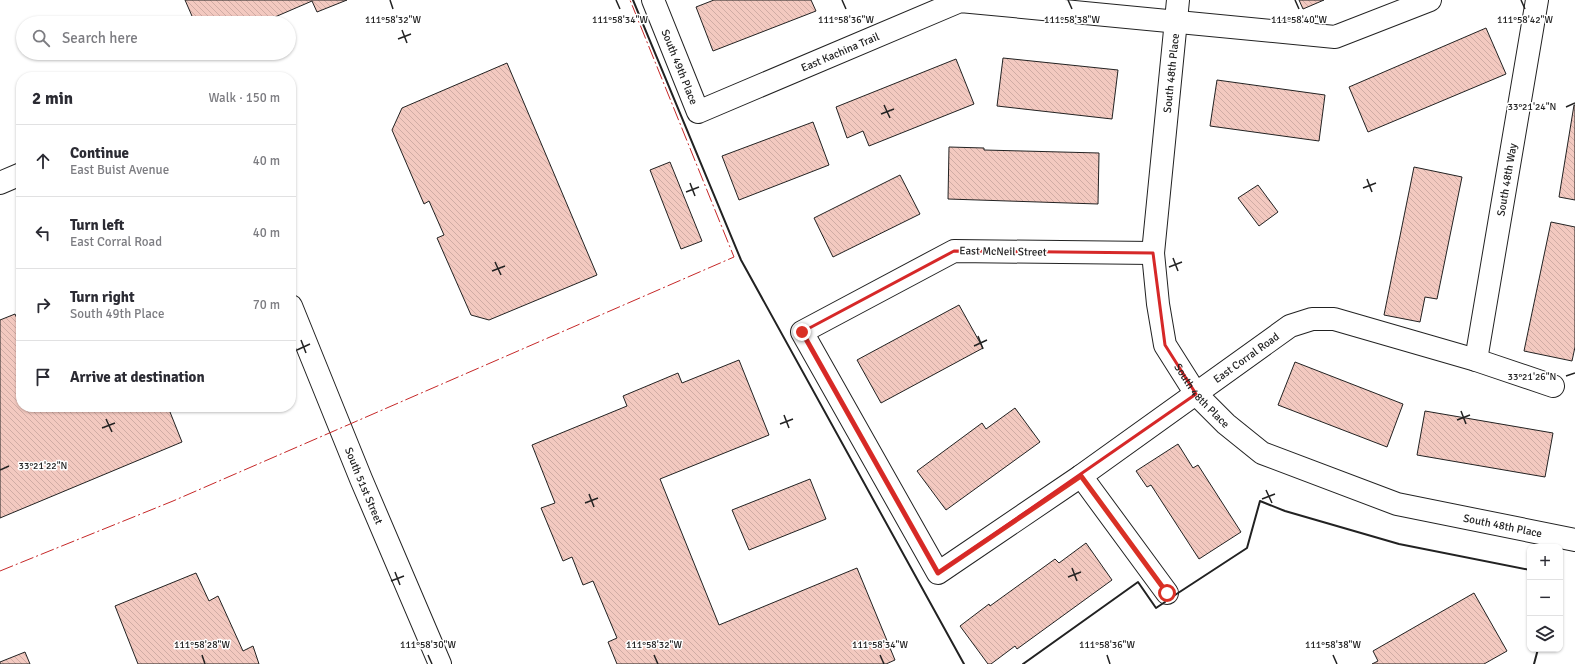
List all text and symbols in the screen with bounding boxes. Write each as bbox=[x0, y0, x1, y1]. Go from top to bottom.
text: 111°58'32"W bbox=[365, 14, 421, 26]
text: 111°58'34"W bbox=[592, 14, 648, 26]
text: 111°58'36"W bbox=[818, 14, 874, 26]
text: 111°58'38"W bbox=[1044, 14, 1100, 26]
text: 111°58'40"W bbox=[1271, 14, 1327, 26]
text: 111°58'42"W bbox=[1497, 14, 1553, 26]
search box bbox=[16, 16, 296, 60]
icon: search bbox=[30, 27, 52, 49]
street label: South 49th Place bbox=[658, 27, 700, 107]
text: Search here bbox=[62, 29, 138, 47]
street label: East Kachina Trail bbox=[799, 30, 881, 75]
street label: South 48th Place bbox=[1161, 33, 1182, 113]
text: 2 min bbox=[32, 88, 73, 109]
text: Walk · 150 m bbox=[209, 90, 280, 106]
text: 33°21'24"N bbox=[1508, 101, 1556, 113]
street label: South 48th Way bbox=[1494, 141, 1520, 217]
text: Continue bbox=[70, 144, 129, 162]
icon: ahead bbox=[32, 150, 54, 172]
text: 40 m bbox=[253, 153, 280, 169]
text: East Buist Avenue bbox=[70, 162, 169, 178]
text: Turn left bbox=[70, 216, 124, 234]
icon: left bbox=[32, 222, 54, 244]
text: 40 m bbox=[253, 225, 280, 241]
text: East Corral Road bbox=[70, 234, 162, 250]
street label: East McNeil Street bbox=[959, 244, 1047, 259]
text: Turn right bbox=[70, 288, 135, 306]
icon: right bbox=[32, 294, 54, 316]
text: 70 m bbox=[253, 297, 280, 313]
text: South 49th Place bbox=[70, 306, 164, 322]
route end bbox=[793, 323, 811, 341]
street label: East Corral Road bbox=[1211, 330, 1282, 386]
street label: South 48th Place bbox=[1171, 361, 1232, 431]
icon: arrive bbox=[32, 366, 54, 388]
text: Arrive at destination bbox=[70, 368, 205, 386]
text: 33°21'26"N bbox=[1508, 371, 1556, 383]
street label: South 51st Street bbox=[342, 446, 386, 526]
text: 33°21'22"N bbox=[19, 460, 67, 472]
street label: South 48th Place bbox=[1462, 512, 1543, 540]
map controls bbox=[1527, 544, 1563, 652]
button: + bbox=[1527, 544, 1563, 580]
button: − bbox=[1527, 580, 1563, 616]
route start bbox=[1158, 584, 1176, 602]
button: layers bbox=[1527, 616, 1563, 652]
text: 111°58'28"W bbox=[174, 639, 230, 651]
text: 111°58'30"W bbox=[400, 639, 456, 651]
text: 111°58'32"W bbox=[626, 639, 682, 651]
text: 111°58'34"W bbox=[852, 639, 908, 651]
text: 111°58'36"W bbox=[1079, 639, 1135, 651]
text: 111°58'38"W bbox=[1305, 639, 1361, 651]

